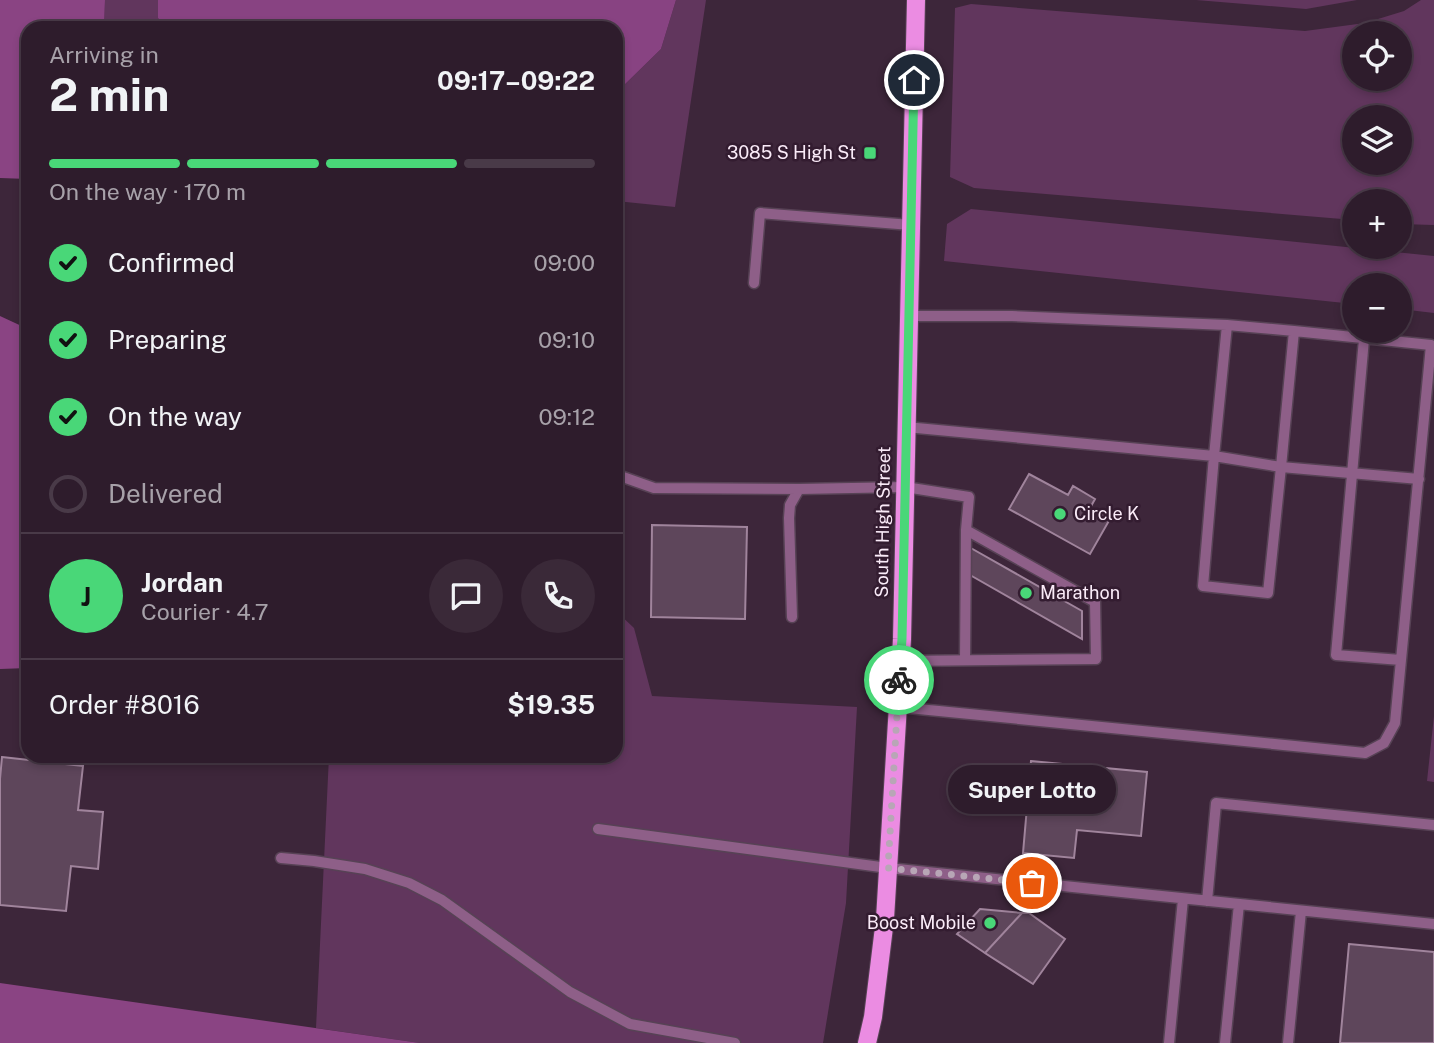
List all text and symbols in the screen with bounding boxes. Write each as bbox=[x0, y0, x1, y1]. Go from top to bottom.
map controls bbox=[1342, 21, 1412, 343]
button: locate bbox=[1342, 21, 1412, 91]
text: Arriving in bbox=[49, 41, 159, 68]
pin bbox=[884, 50, 944, 110]
icon: home bbox=[895, 61, 933, 99]
text: 09:17–09:22 bbox=[437, 65, 595, 96]
text: 2 min bbox=[49, 67, 169, 121]
button: layers bbox=[1342, 105, 1412, 175]
place label: 3085 S High St bbox=[727, 142, 856, 163]
marker: 3085 S High St bbox=[862, 145, 878, 161]
text: On the way · 170 m bbox=[49, 178, 246, 205]
button: + bbox=[1342, 189, 1412, 259]
icon: check bbox=[49, 244, 87, 282]
text: Confirmed bbox=[108, 247, 235, 278]
text: 09:00 bbox=[534, 249, 595, 276]
button: − bbox=[1342, 273, 1412, 343]
icon: check bbox=[49, 321, 87, 359]
text: Preparing bbox=[108, 324, 227, 355]
text: 09:10 bbox=[538, 326, 595, 353]
icon: check bbox=[49, 398, 87, 436]
text: On the way bbox=[108, 401, 242, 432]
text: 09:12 bbox=[538, 403, 595, 430]
street label: South High Street bbox=[871, 446, 894, 598]
text: Delivered bbox=[108, 478, 223, 509]
place label: Circle K bbox=[1074, 503, 1139, 524]
marker: Circle K bbox=[1052, 506, 1068, 522]
button: chat bbox=[429, 559, 503, 633]
button: phone bbox=[521, 559, 595, 633]
text: Jordan bbox=[141, 567, 223, 598]
text: J bbox=[81, 581, 91, 612]
place label: Marathon bbox=[1040, 582, 1120, 603]
marker: Marathon bbox=[1018, 585, 1034, 601]
text: Courier · 4.7 bbox=[141, 598, 269, 625]
courier bbox=[864, 645, 934, 715]
icon: bike bbox=[880, 661, 918, 699]
text: Order #8016 bbox=[49, 689, 200, 720]
text: $19.35 bbox=[507, 689, 595, 720]
callout: Super Lotto bbox=[948, 764, 1116, 813]
text: Super Lotto bbox=[968, 776, 1096, 803]
pin bbox=[1002, 853, 1062, 913]
icon: bag bbox=[1013, 864, 1051, 902]
place label: Boost Mobile bbox=[867, 912, 976, 933]
marker: Boost Mobile bbox=[982, 915, 998, 931]

